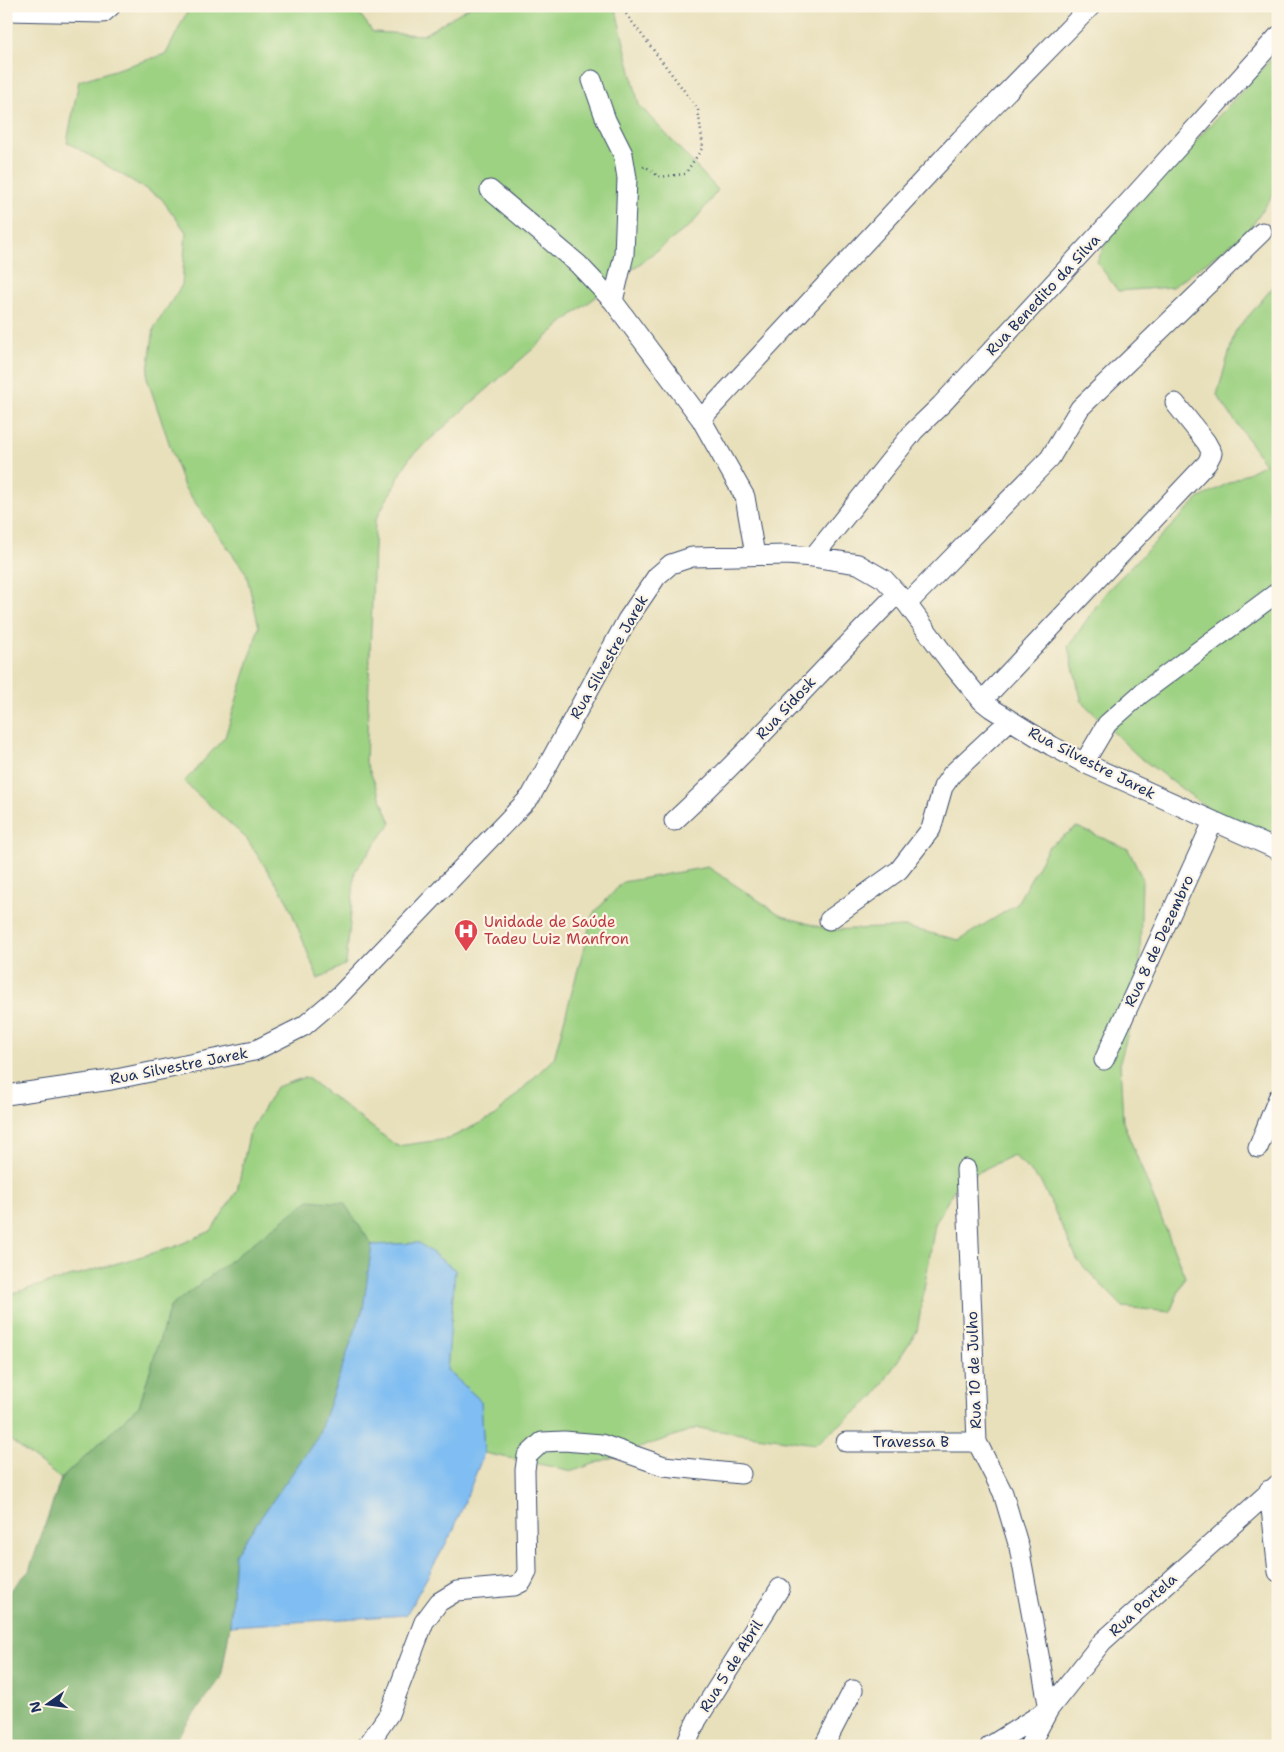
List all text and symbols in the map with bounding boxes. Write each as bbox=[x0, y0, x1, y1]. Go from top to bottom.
street label: Rua Benedito da Silva bbox=[981, 230, 1105, 360]
street label: Rua Silvestre Jarek bbox=[565, 591, 653, 723]
street label: Rua Sidosk bbox=[752, 672, 820, 744]
street label: Rua Silvestre Jarek bbox=[1025, 722, 1159, 804]
street label: Rua 8 de Dezembro bbox=[1120, 872, 1198, 1010]
place label: Unidade de Saúde Tadeu Luiz Manfron bbox=[484, 912, 629, 949]
hospital icon: Unidade de Saúde Tadeu Luiz Manfron bbox=[453, 918, 479, 952]
street label: Rua Silvestre Jarek bbox=[108, 1043, 250, 1089]
street label: Rua 10 de Julho bbox=[962, 1311, 986, 1429]
street label: Travessa B bbox=[873, 1432, 949, 1452]
street label: Rua Portela bbox=[1105, 1569, 1182, 1641]
street label: Rua 5 de Abril bbox=[695, 1616, 768, 1716]
north arrow bbox=[22, 1680, 72, 1730]
text: N bbox=[25, 1700, 45, 1715]

